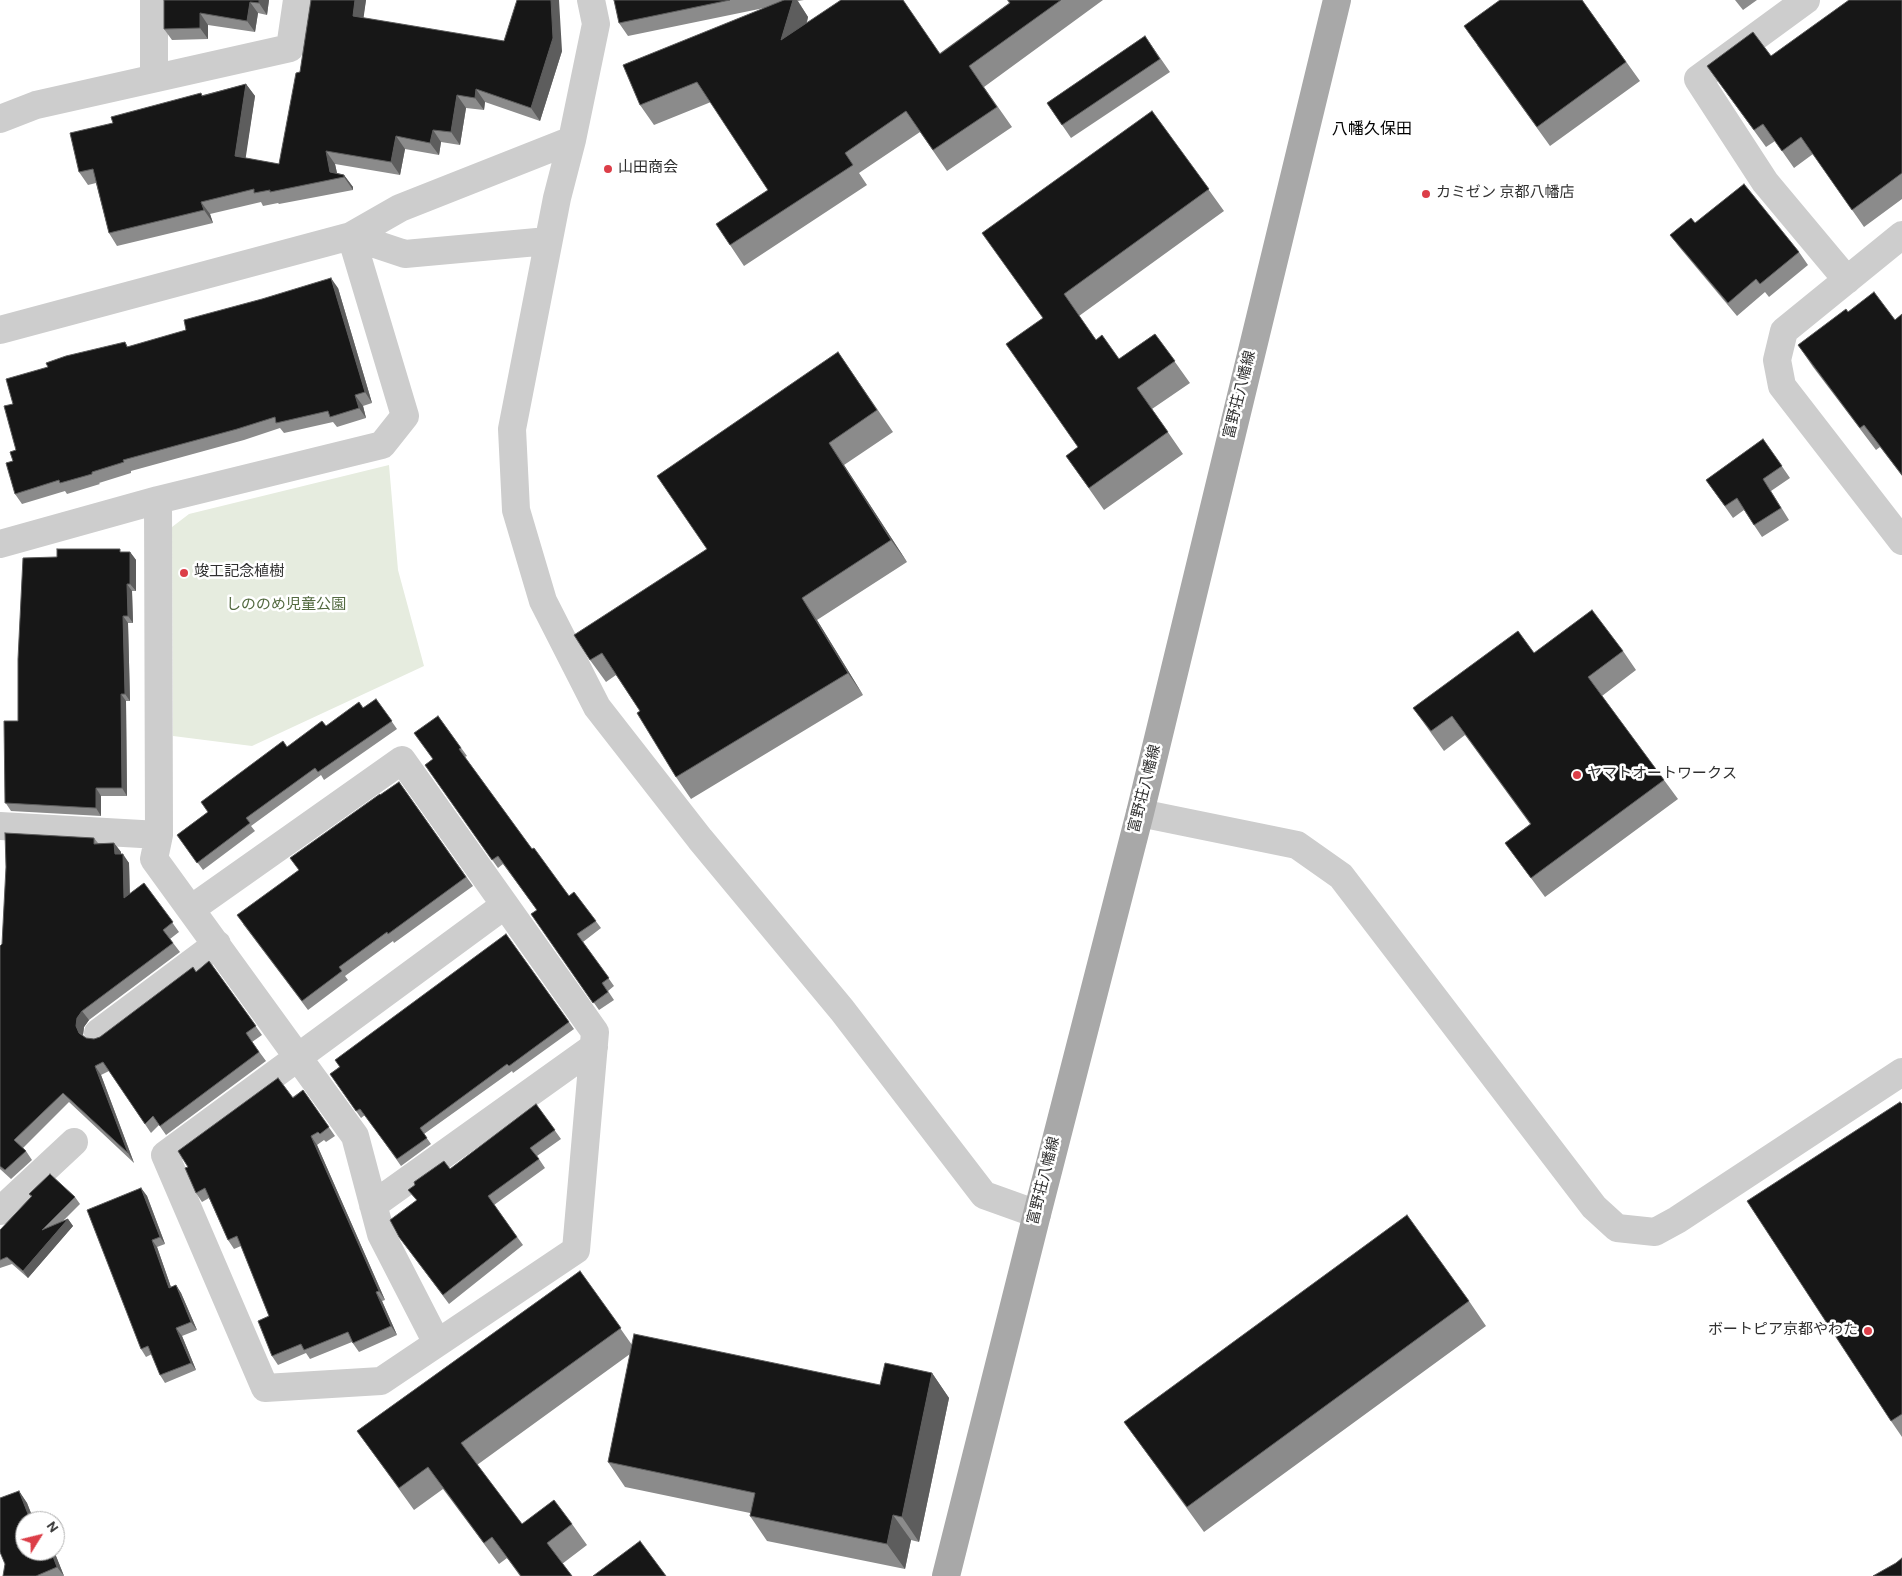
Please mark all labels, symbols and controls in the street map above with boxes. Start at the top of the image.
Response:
district label: 八幡久保田 [1332,121,1412,141]
place label: 山田商会 [618,160,678,178]
marker: 山田商会 [602,163,614,175]
place label: カミゼン 京都八幡店 [1436,185,1575,203]
marker: カミゼン 京都八幡店 [1420,188,1432,200]
street label: 富野荘八幡線 [1221,349,1261,441]
place label: 竣工記念植樹 [194,564,284,582]
marker: 竣工記念植樹 [178,567,190,579]
park label: しののめ児童公園 [226,597,346,615]
street label: 富野荘八幡線 [1126,743,1166,835]
place label: ヤマトオートワークス [1587,766,1737,784]
marker: ヤマトオートワークス [1571,769,1583,781]
street label: 富野荘八幡線 [1025,1135,1065,1227]
place label: ボートピア京都やわた [1708,1322,1858,1340]
marker: ボートピア京都やわた [1862,1325,1874,1337]
north arrow [15,1511,65,1561]
text: N [42,1518,62,1537]

